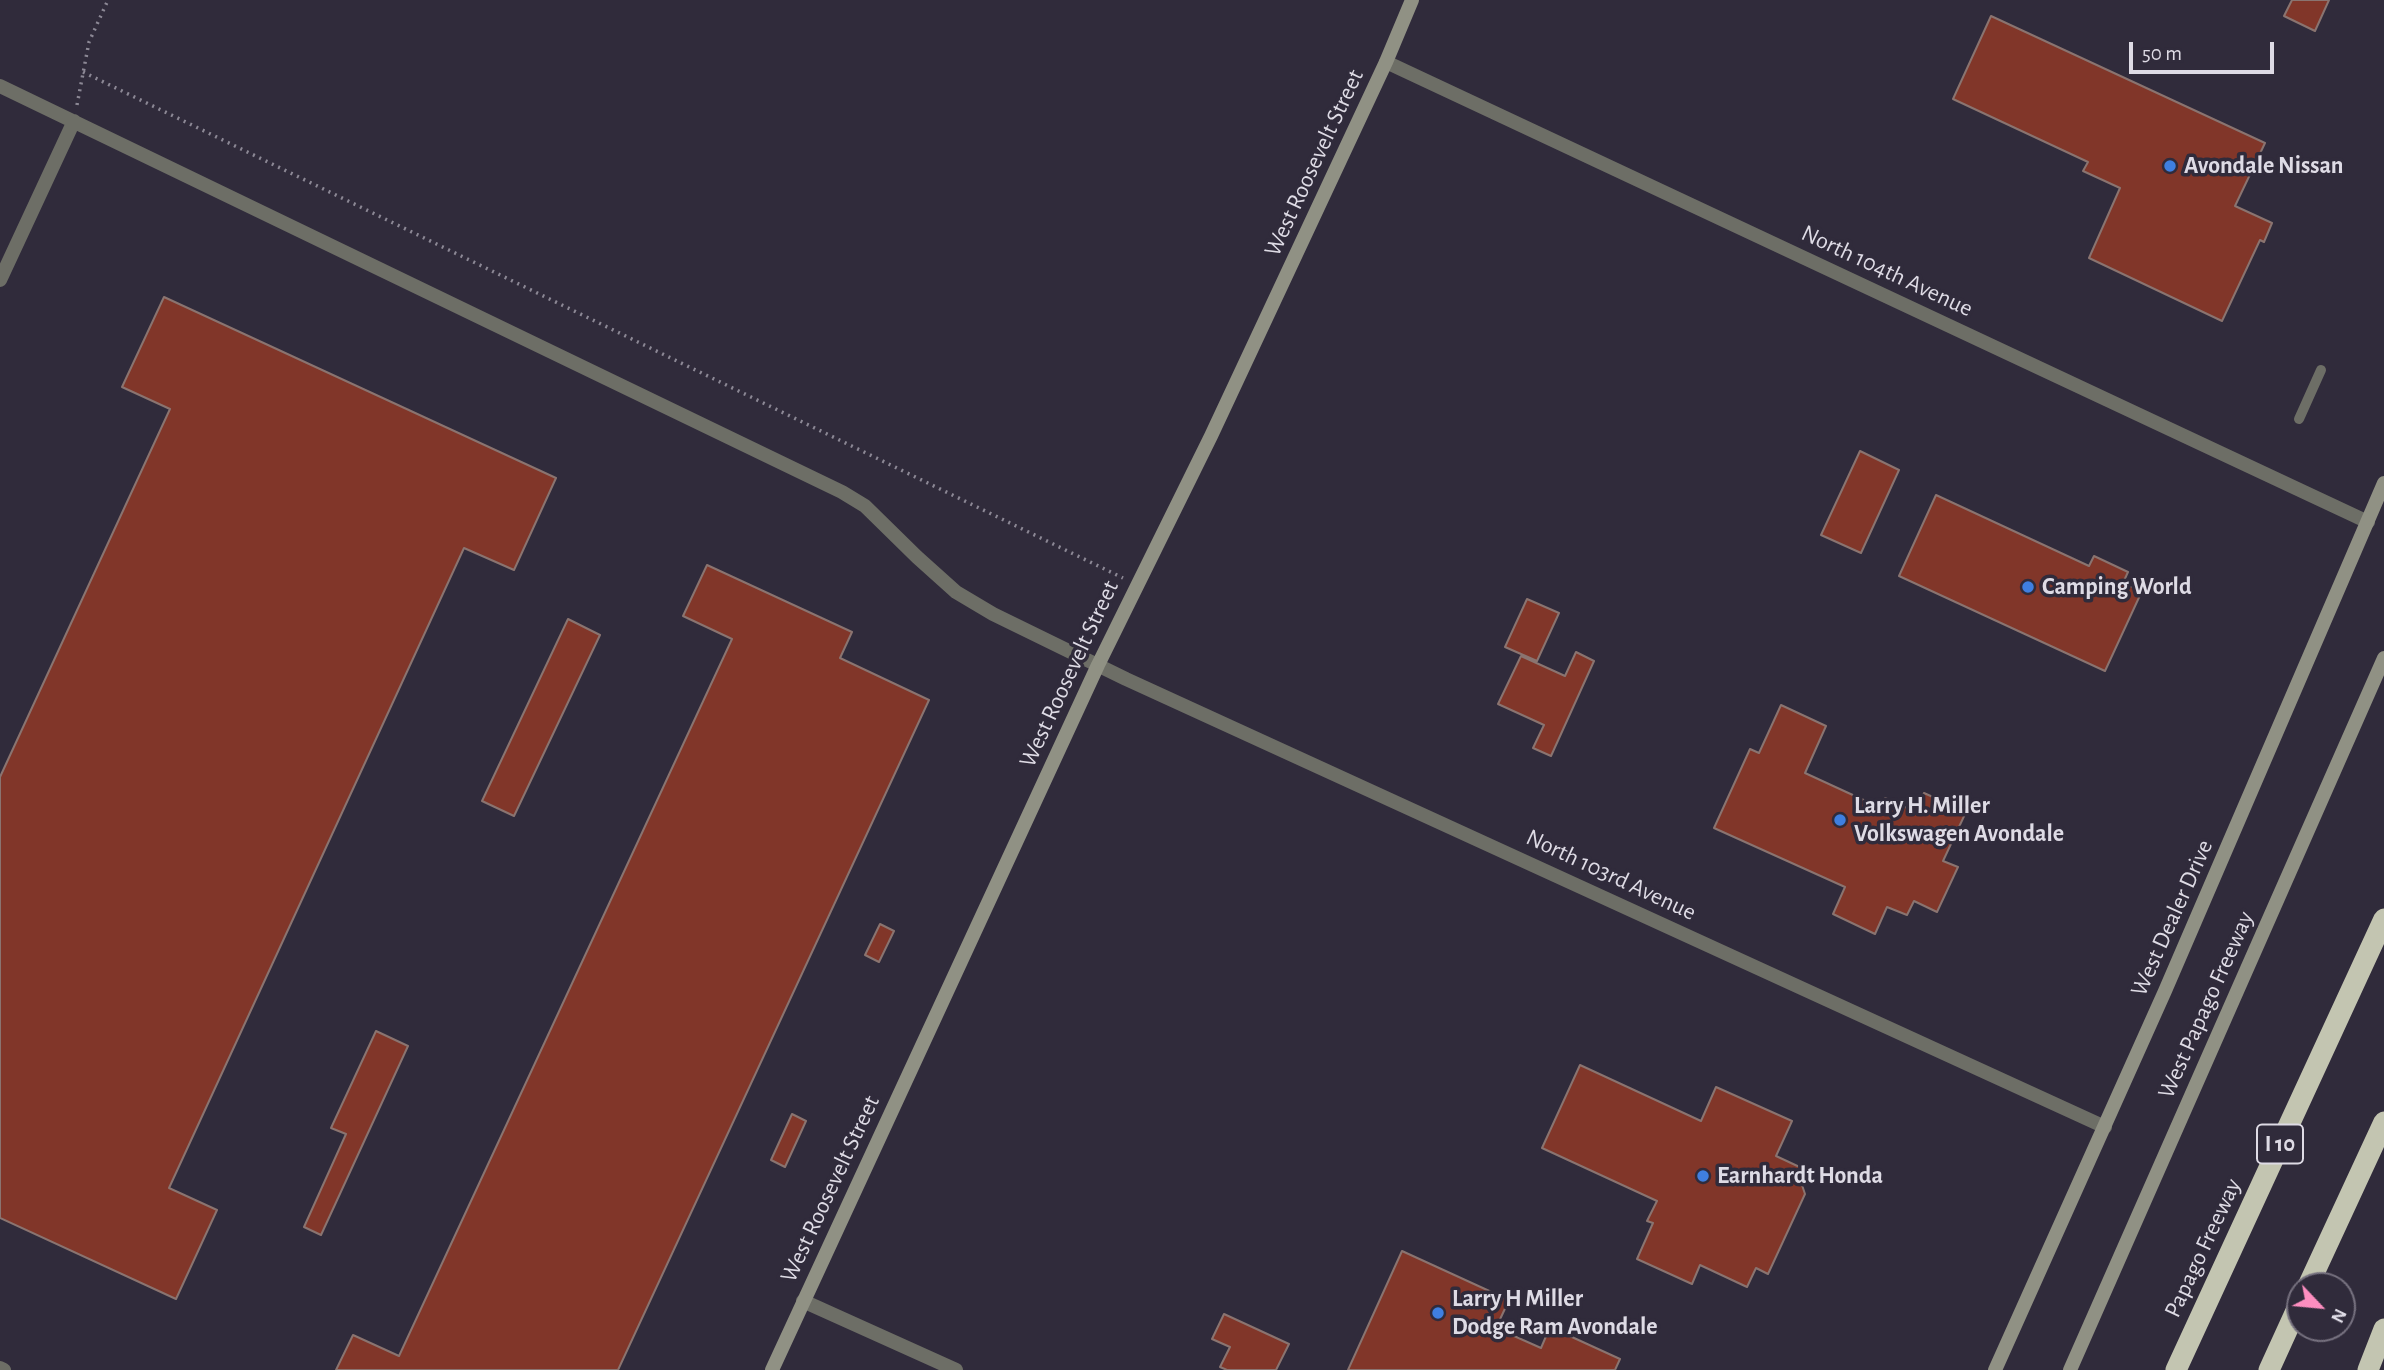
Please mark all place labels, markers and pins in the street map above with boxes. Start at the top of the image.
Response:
place label: Avondale Nissan [2184,152,2344,180]
marker: Avondale Nissan [2162,158,2178,174]
place label: Camping World [2042,573,2192,601]
marker: Camping World [2020,579,2036,595]
place label: Larry H. Miller Volkswagen Avondale [1854,792,2064,848]
marker: Larry H. Miller Volkswagen Avondale [1832,812,1848,828]
place label: Earnhardt Honda [1717,1162,1883,1190]
marker: Earnhardt Honda [1695,1168,1711,1184]
place label: Larry H Miller Dodge Ram Avondale [1452,1285,1658,1341]
marker: Larry H Miller Dodge Ram Avondale [1430,1305,1446,1321]

